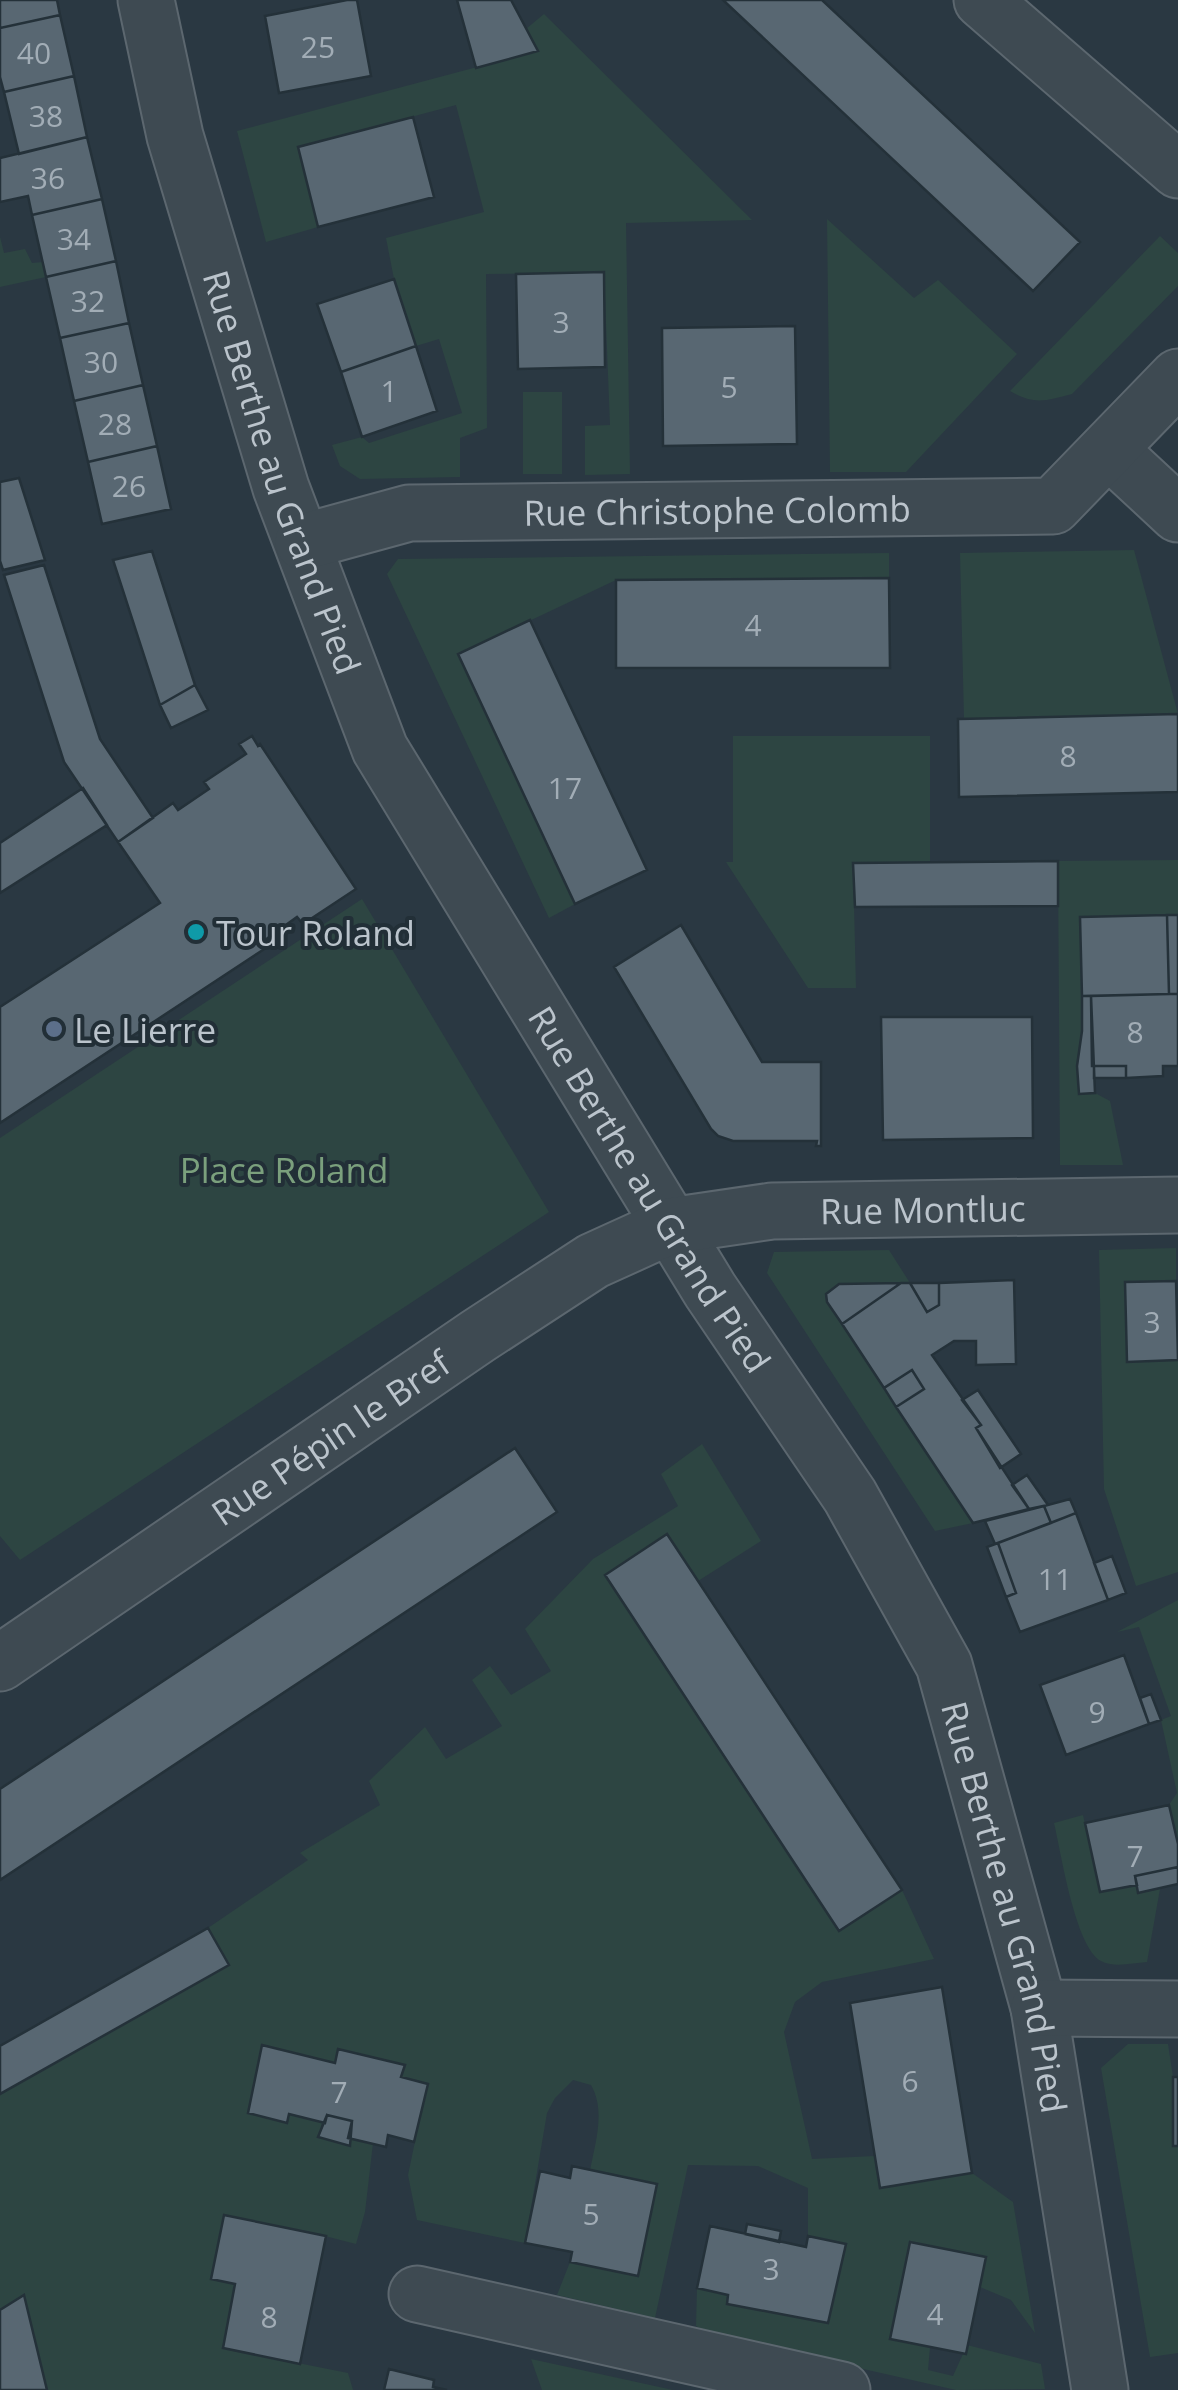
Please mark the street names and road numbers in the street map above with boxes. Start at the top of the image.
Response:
street label: Rue Berthe au Grand Pied [193,265,373,681]
street label: Rue Christophe Colomb [523,484,911,535]
street label: Rue Berthe au Grand Pied [519,997,782,1381]
street label: Rue Montluc [820,1184,1026,1234]
street label: Rue Pépin le Bref [202,1338,461,1535]
street label: Rue Berthe au Grand Pied [932,1696,1079,2116]

